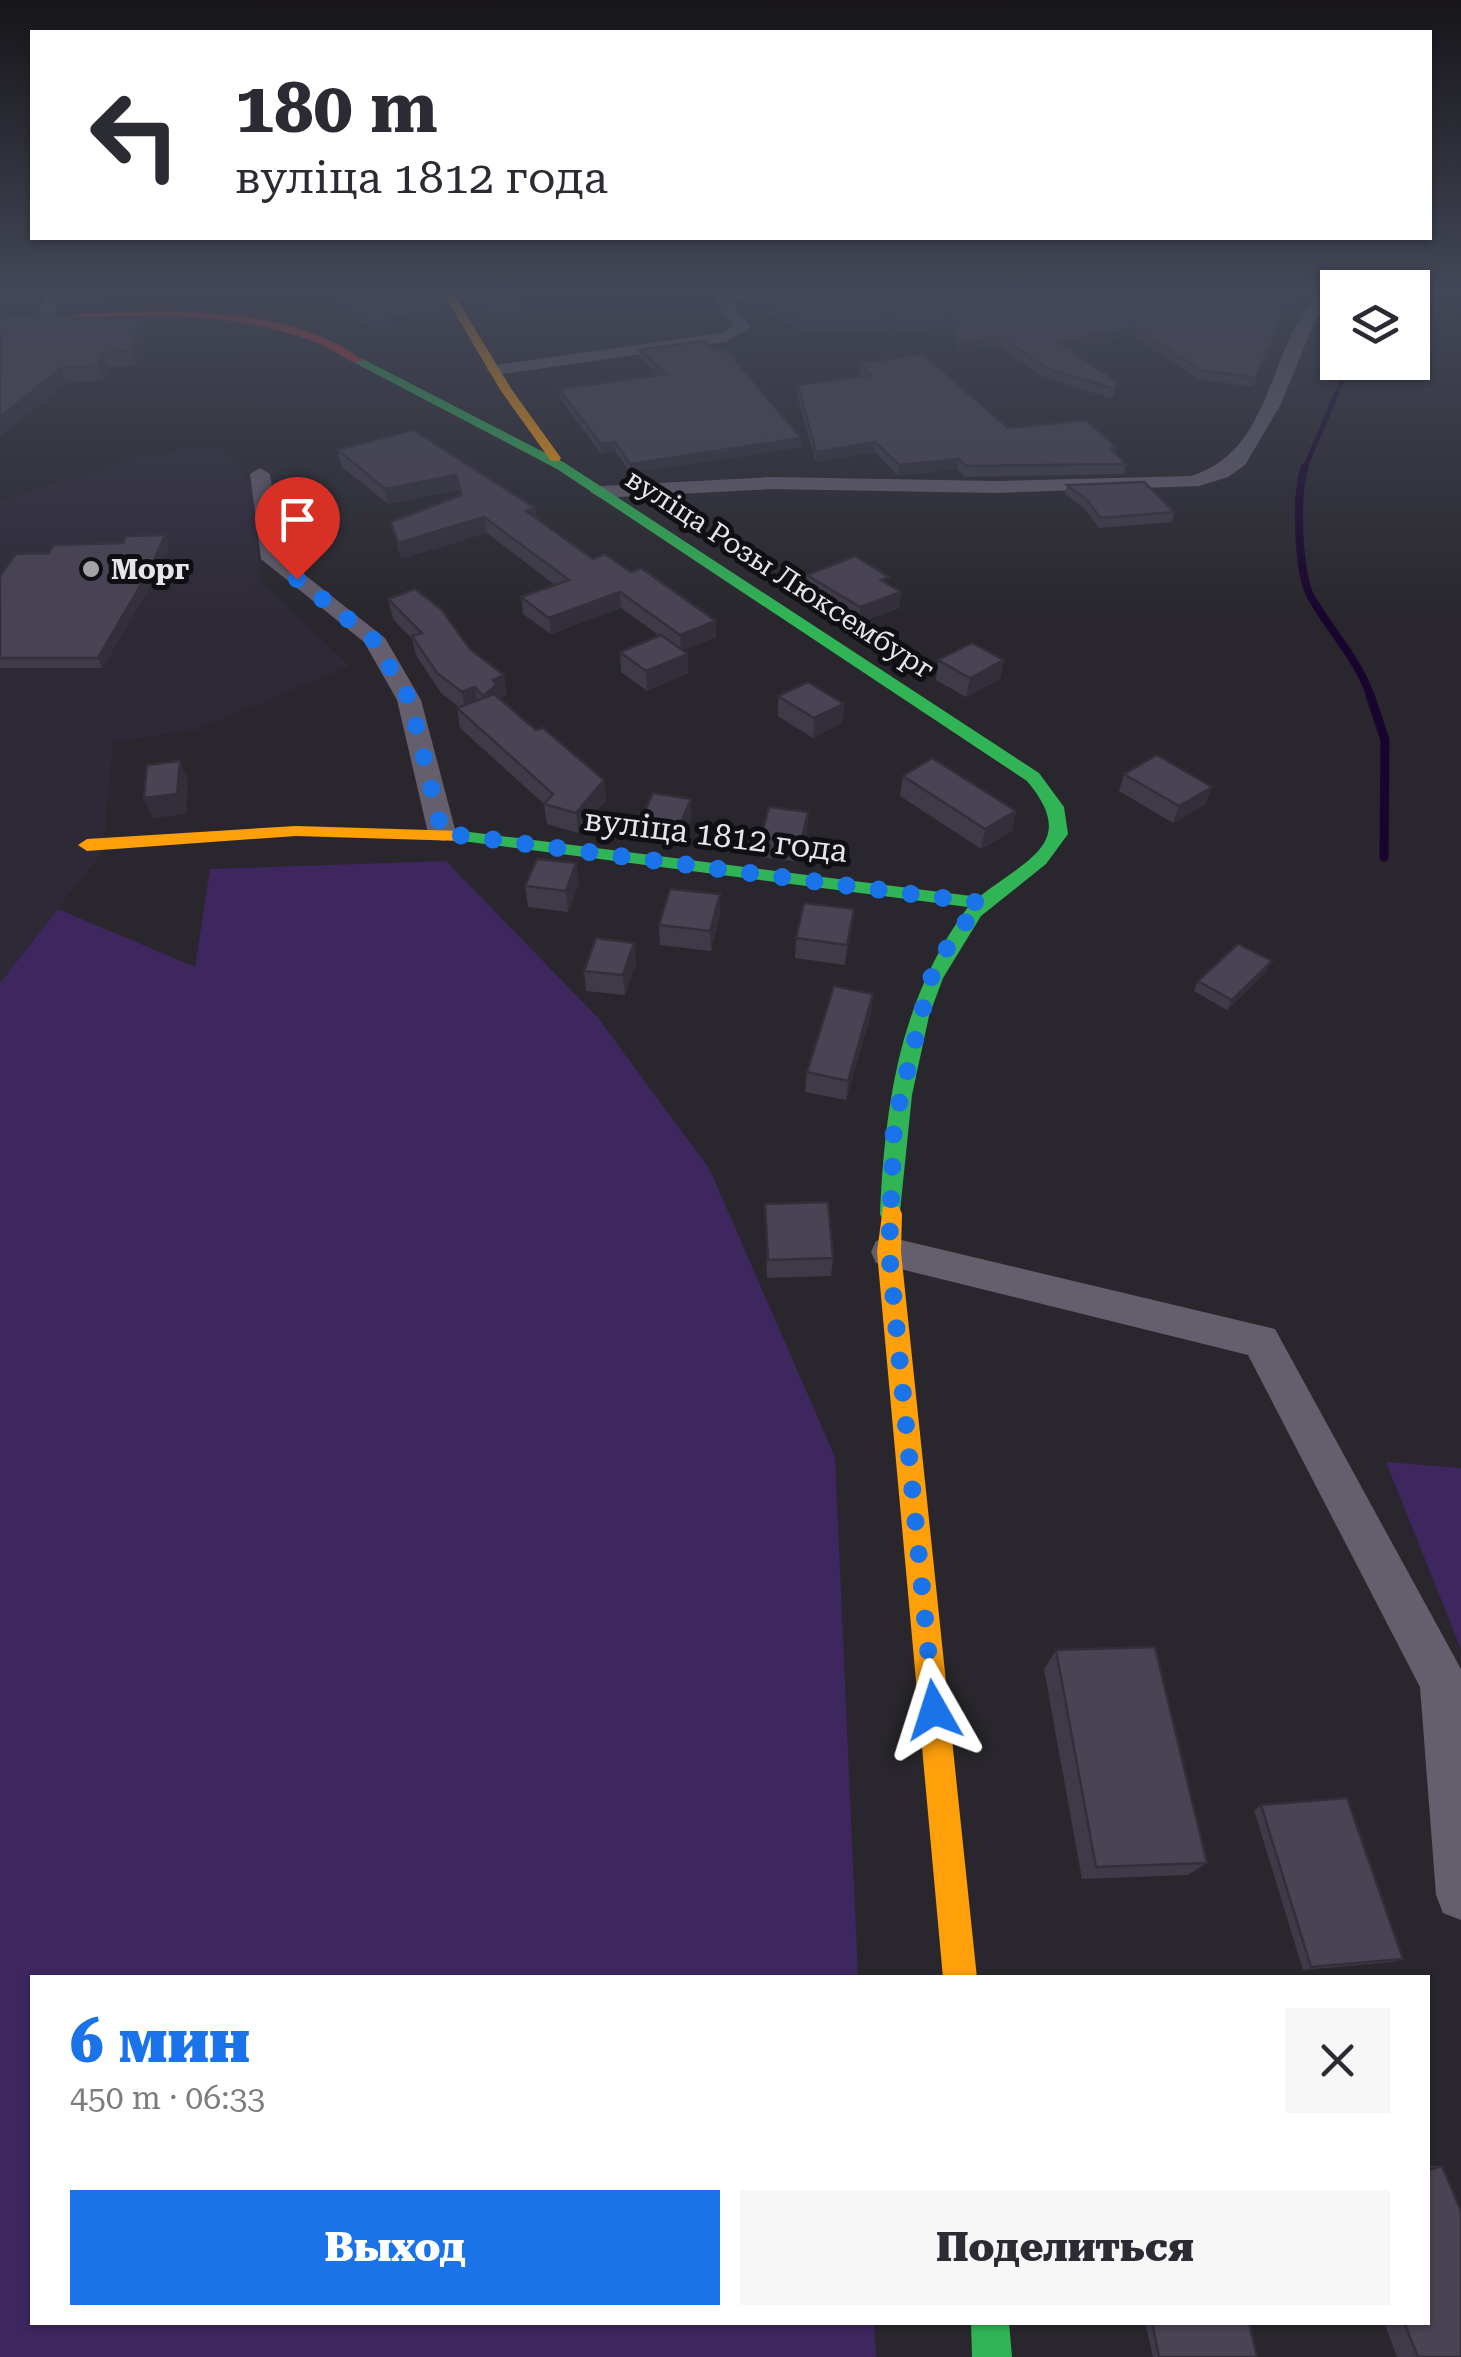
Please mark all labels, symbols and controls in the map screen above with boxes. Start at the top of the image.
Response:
text: 180 m [235,67,438,149]
icon: left [70,70,200,200]
text: вуліца 1812 года [235,151,608,204]
map controls [1320,270,1430,380]
button: layers [1320,270,1430,380]
street label: вуліца Розы Люксембург [620,462,940,686]
pin [255,477,340,580]
icon: arrive [270,492,325,547]
place label: Морг [111,553,189,586]
marker: Морг [80,558,102,580]
street label: вуліца 1812 года [582,800,850,870]
position arrow [882,1658,986,1762]
text: 6 мин [70,2006,250,2077]
button: close [1285,2008,1390,2113]
text: 450 m · 06:33 [70,2079,265,2117]
button: Выход [70,2190,720,2305]
button: Поделиться [740,2190,1390,2305]

